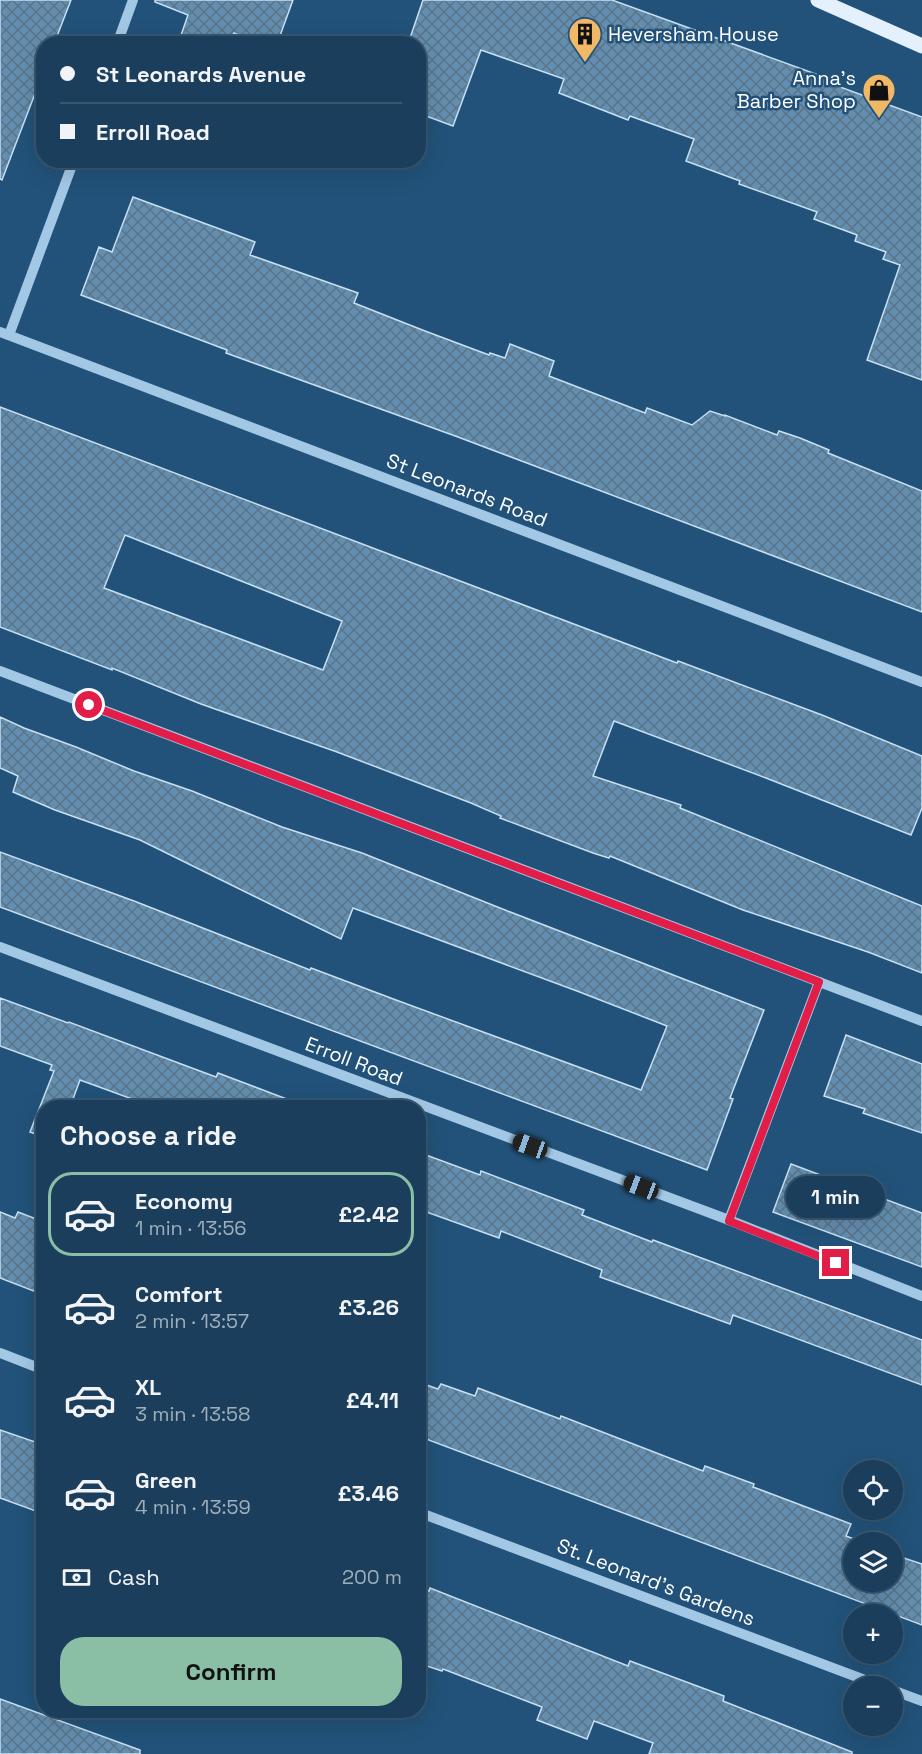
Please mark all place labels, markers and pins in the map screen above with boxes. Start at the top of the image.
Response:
building icon: Heversham House [567,16,603,63]
place label: Heversham House [608,21,779,47]
place label: Anna's Barber Shop [737,65,856,114]
shop icon: Anna's Barber Shop [861,72,897,119]

